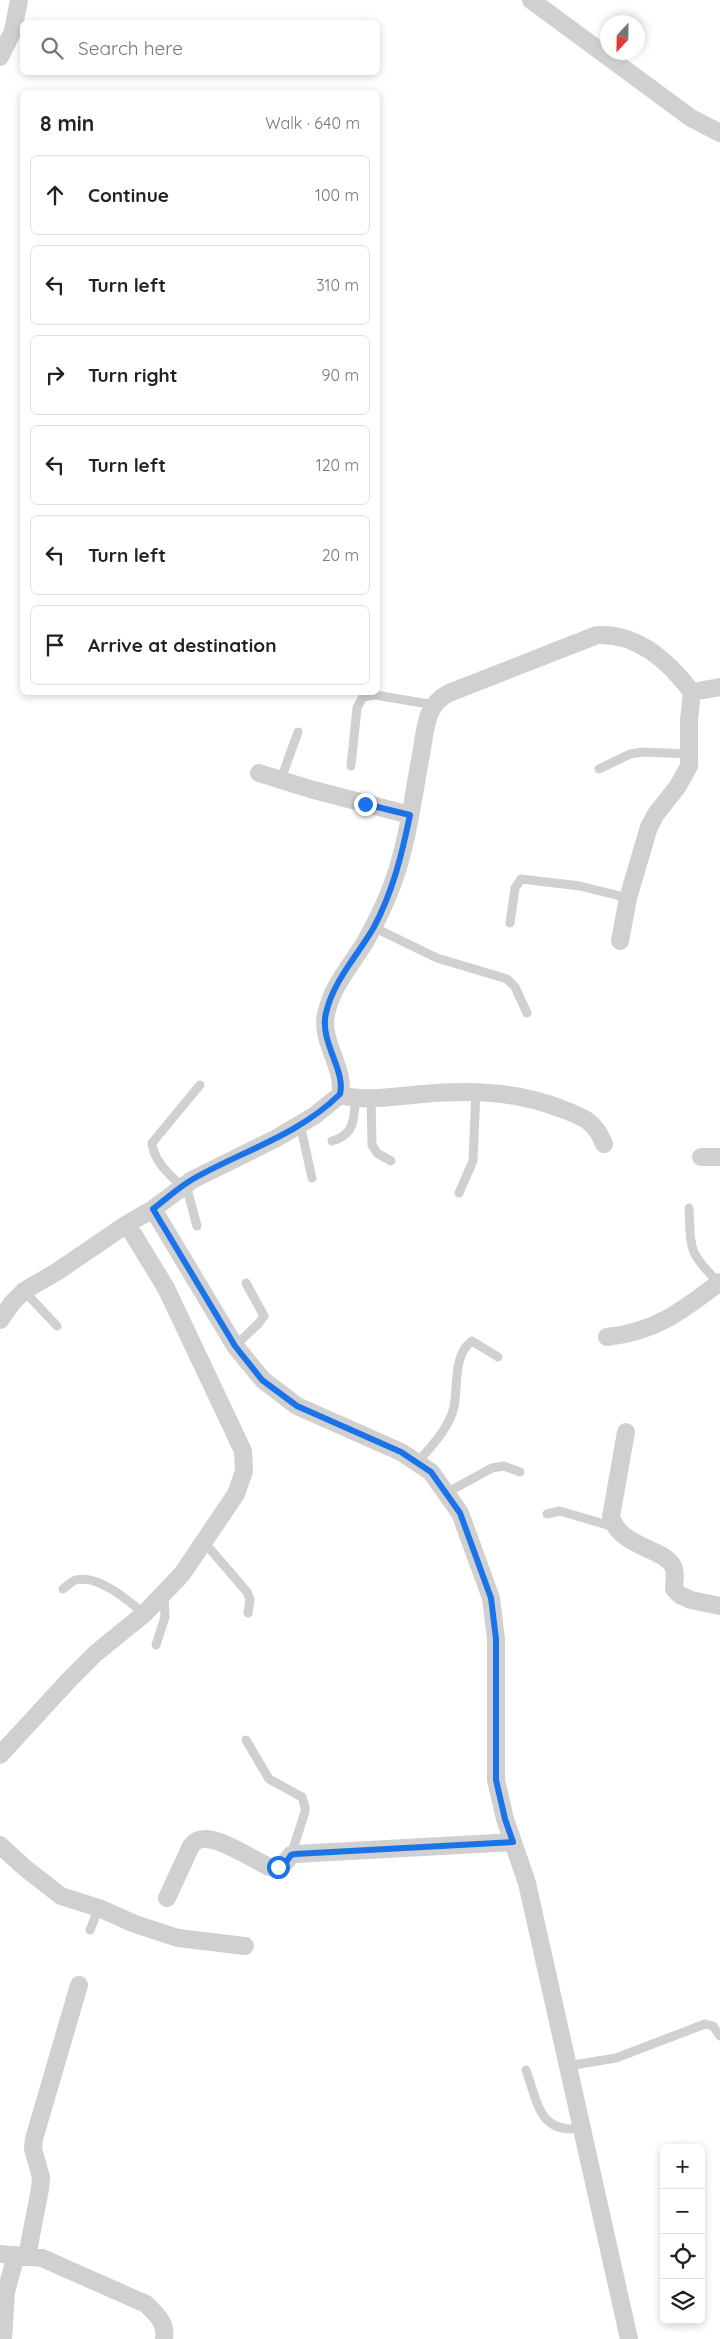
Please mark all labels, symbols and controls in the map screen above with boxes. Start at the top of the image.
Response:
north arrow [600,15,645,60]
search box [20,20,380,75]
icon: search [38,34,66,62]
text: Search here [78,36,183,60]
text: 8 min [40,110,94,136]
text: Walk · 640 m [265,113,360,133]
icon: ahead [41,181,69,209]
text: Continue [88,183,169,207]
text: 100 m [315,185,359,205]
icon: left [41,271,69,299]
text: Turn left [88,273,166,297]
text: 310 m [316,275,359,295]
icon: right [41,361,69,389]
text: Turn right [88,363,177,387]
text: 90 m [322,365,359,385]
icon: left [41,451,69,479]
text: Turn left [88,453,166,477]
text: 120 m [316,455,359,475]
icon: left [41,541,69,569]
text: Turn left [88,543,166,567]
text: 20 m [322,545,359,565]
icon: arrive [41,631,69,659]
text: Arrive at destination [88,633,277,657]
route end [354,793,377,816]
route start [267,1856,290,1879]
map controls [660,2144,705,2324]
button: + [660,2144,705,2189]
button: − [660,2189,705,2234]
button: locate [660,2234,705,2279]
button: layers [660,2279,705,2324]

